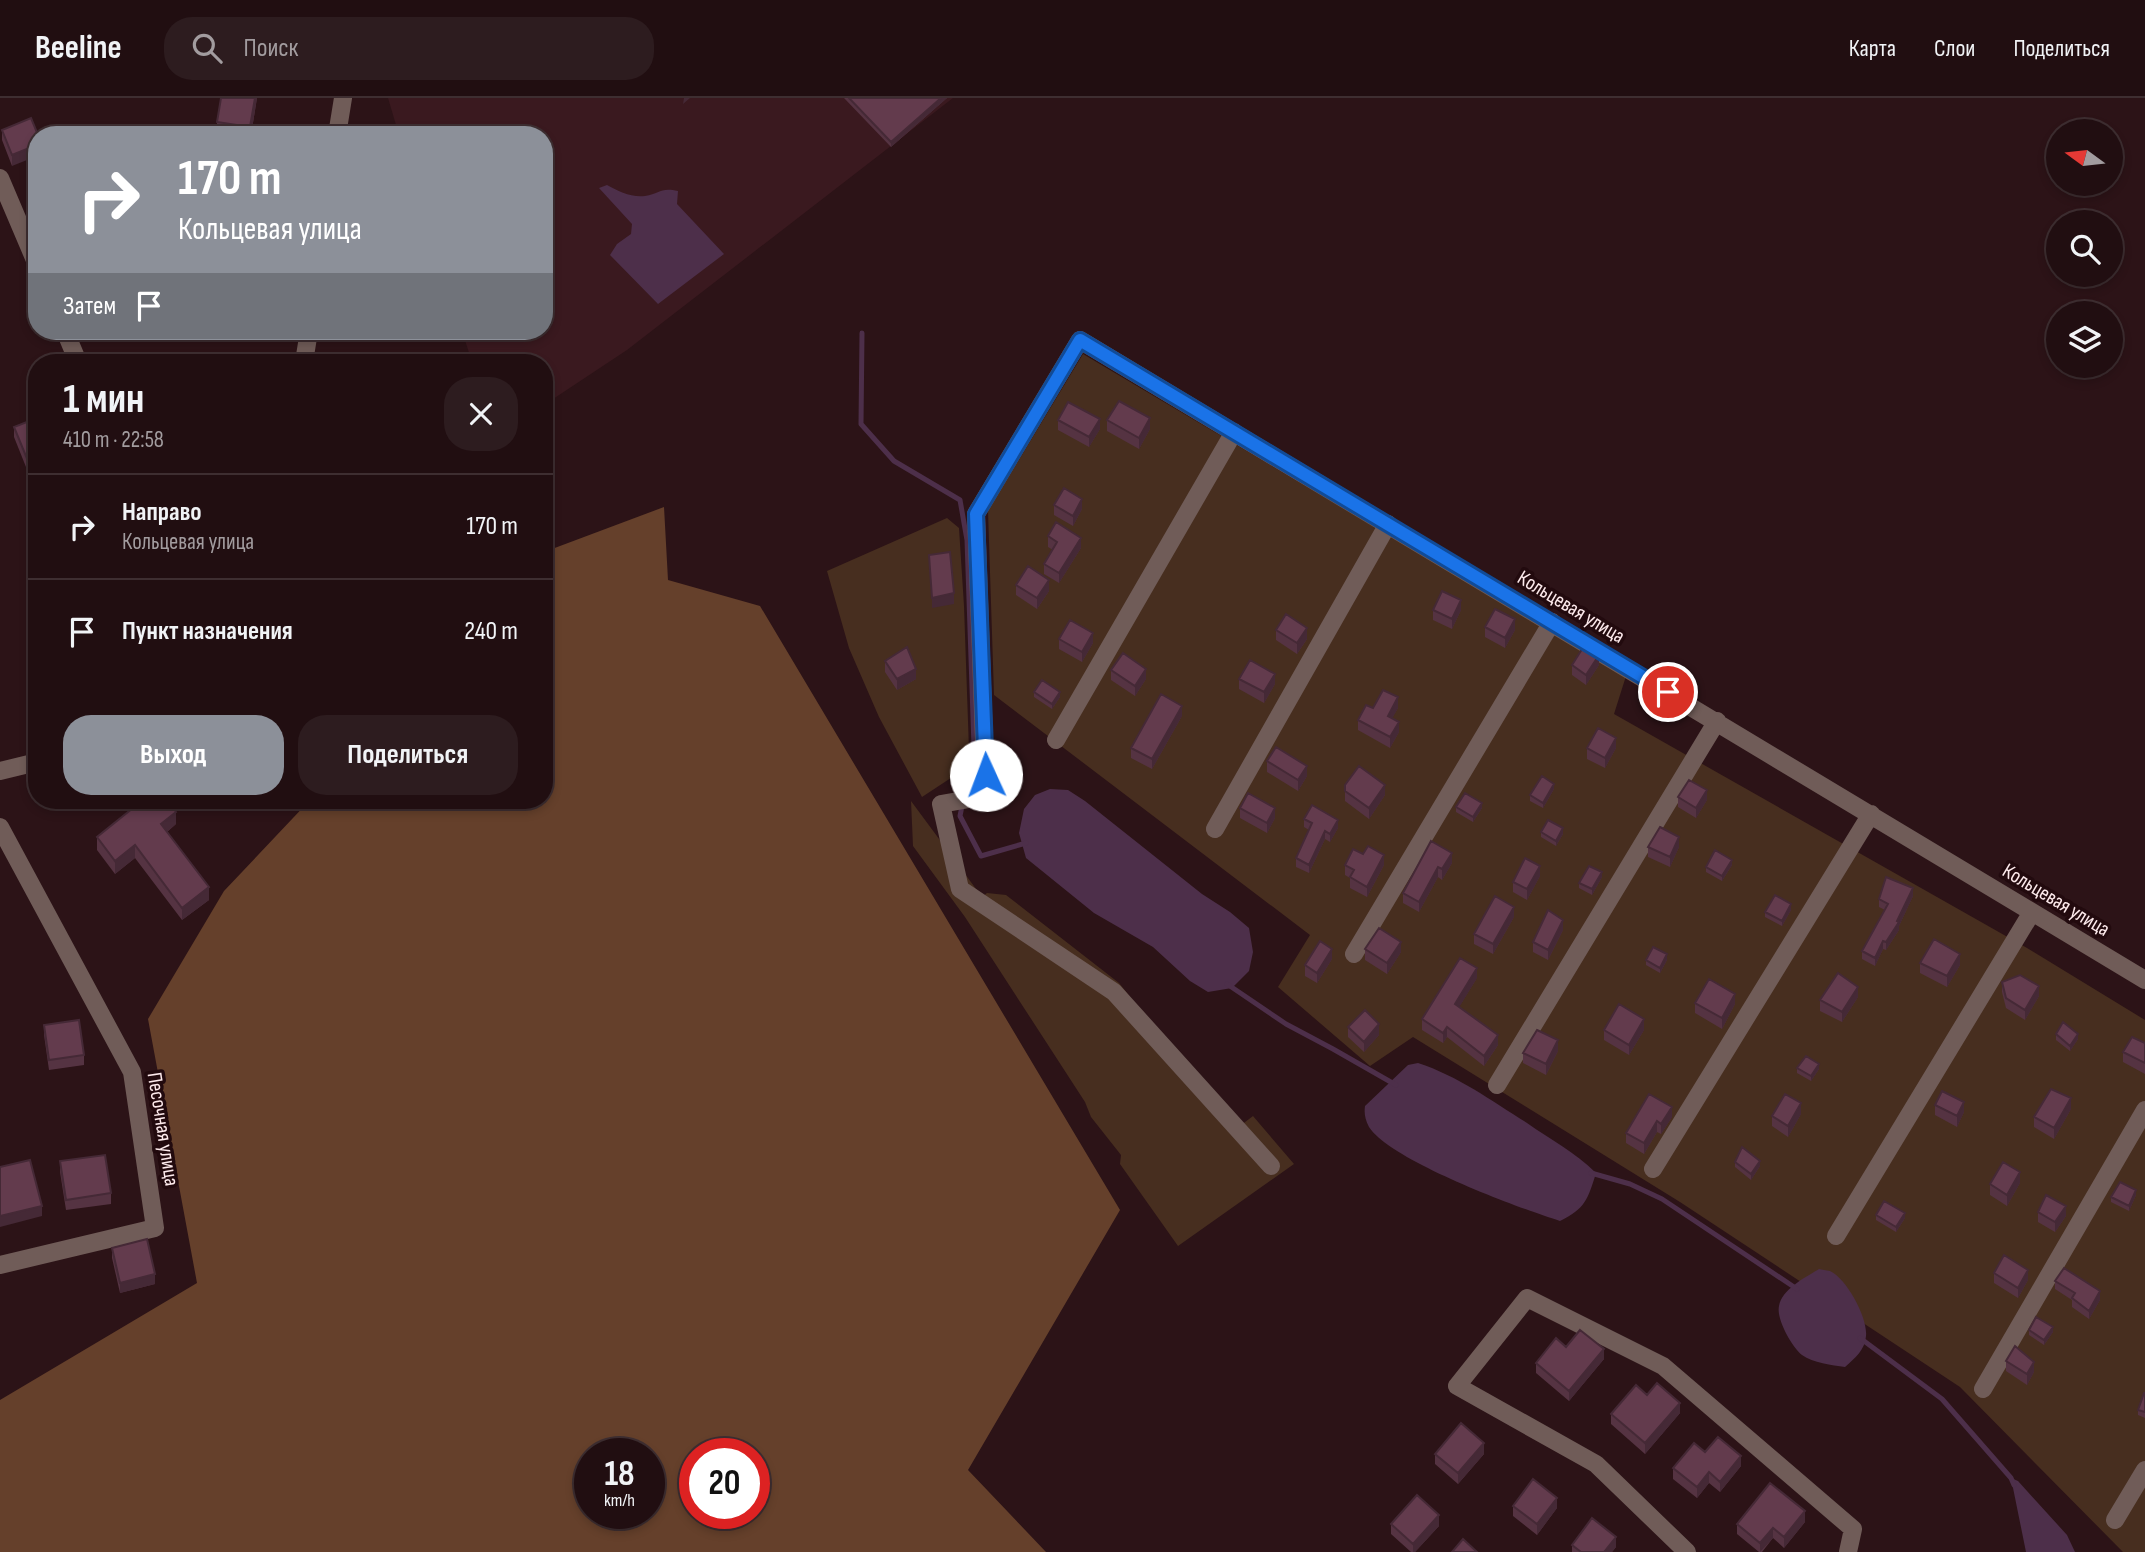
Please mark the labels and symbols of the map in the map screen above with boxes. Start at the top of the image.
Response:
north arrow [2046,119,2123,196]
street label: Кольцевая улица [1513,565,1629,649]
pin [1638,662,1698,722]
position arrow [949,738,1023,812]
street label: Кольцевая улица [1998,858,2114,942]
street label: Песочная улица [142,1070,184,1188]
speed limit sign: 20 [679,1438,770,1529]

